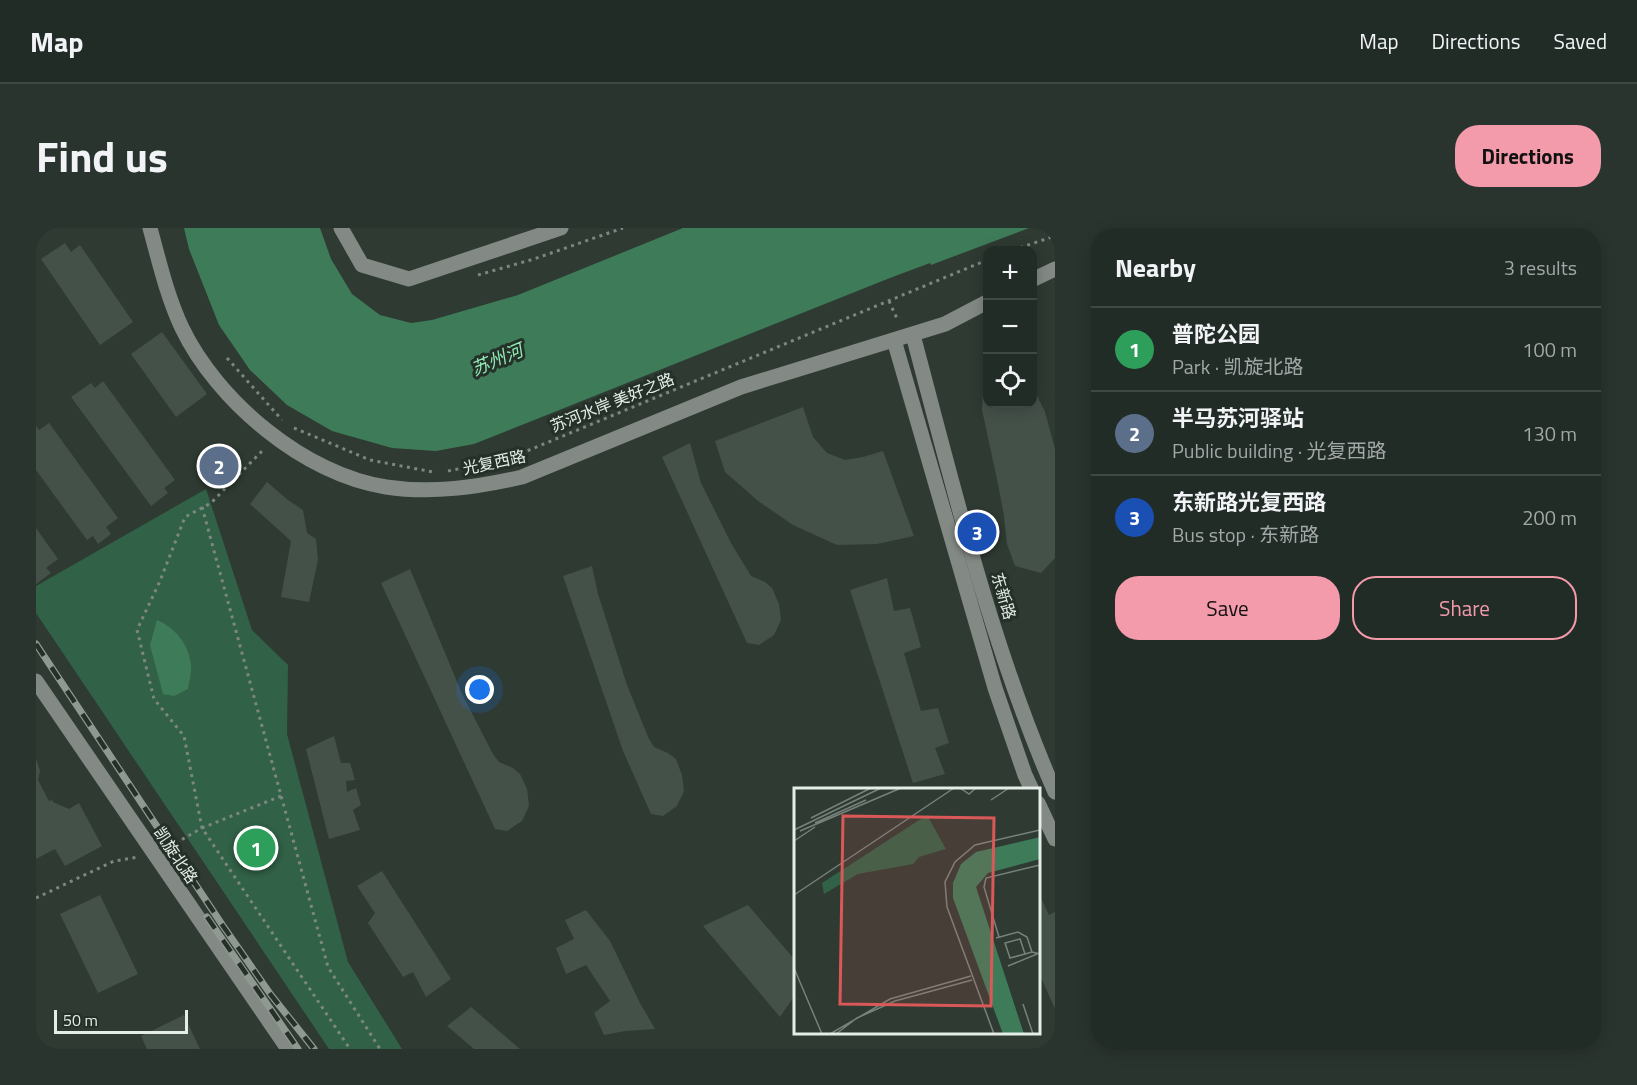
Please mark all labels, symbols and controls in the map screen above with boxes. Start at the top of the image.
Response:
text: Map [30,20,84,63]
text: Map [1359,25,1399,57]
text: Directions [1432,25,1521,57]
text: Saved [1554,25,1607,57]
text: Find us [36,124,168,188]
button: Directions [1455,125,1601,187]
map controls [983,246,1037,408]
button: + [983,246,1037,300]
text: Nearby [1115,248,1196,287]
text: 3 results [1504,252,1577,283]
button: − [983,300,1037,354]
text: 普陀公园 [1172,317,1260,351]
text: 1 [1129,334,1140,365]
text: 100 m [1522,334,1577,365]
water label: 苏州河 [467,335,530,383]
text: Park · 凯旋北路 [1172,351,1303,382]
button: locate [983,354,1037,408]
street label: 苏河水岸 美好之路 [547,366,677,438]
text: 半马苏河驿站 [1172,401,1304,435]
text: 2 [1129,418,1140,449]
text: 130 m [1522,418,1577,449]
text: Public building · 光复西路 [1172,435,1386,466]
pin: 2 [200,444,238,488]
street label: 光复西路 [460,444,528,480]
text: 东新路光复西路 [1172,485,1326,519]
text: 3 [1129,502,1140,533]
text: 200 m [1522,502,1577,533]
pin: 3 [958,510,996,554]
text: Bus stop · 东新路 [1172,519,1319,550]
street label: 东新路 [986,570,1022,622]
button: Save [1115,576,1340,640]
button: Share [1352,576,1577,640]
your location [465,675,494,704]
inset map [794,788,1040,1034]
street label: 凯旋北路 [148,822,204,888]
pin: 1 [236,826,276,870]
scale bar [54,1007,188,1034]
text: 50 m [63,1008,98,1032]

